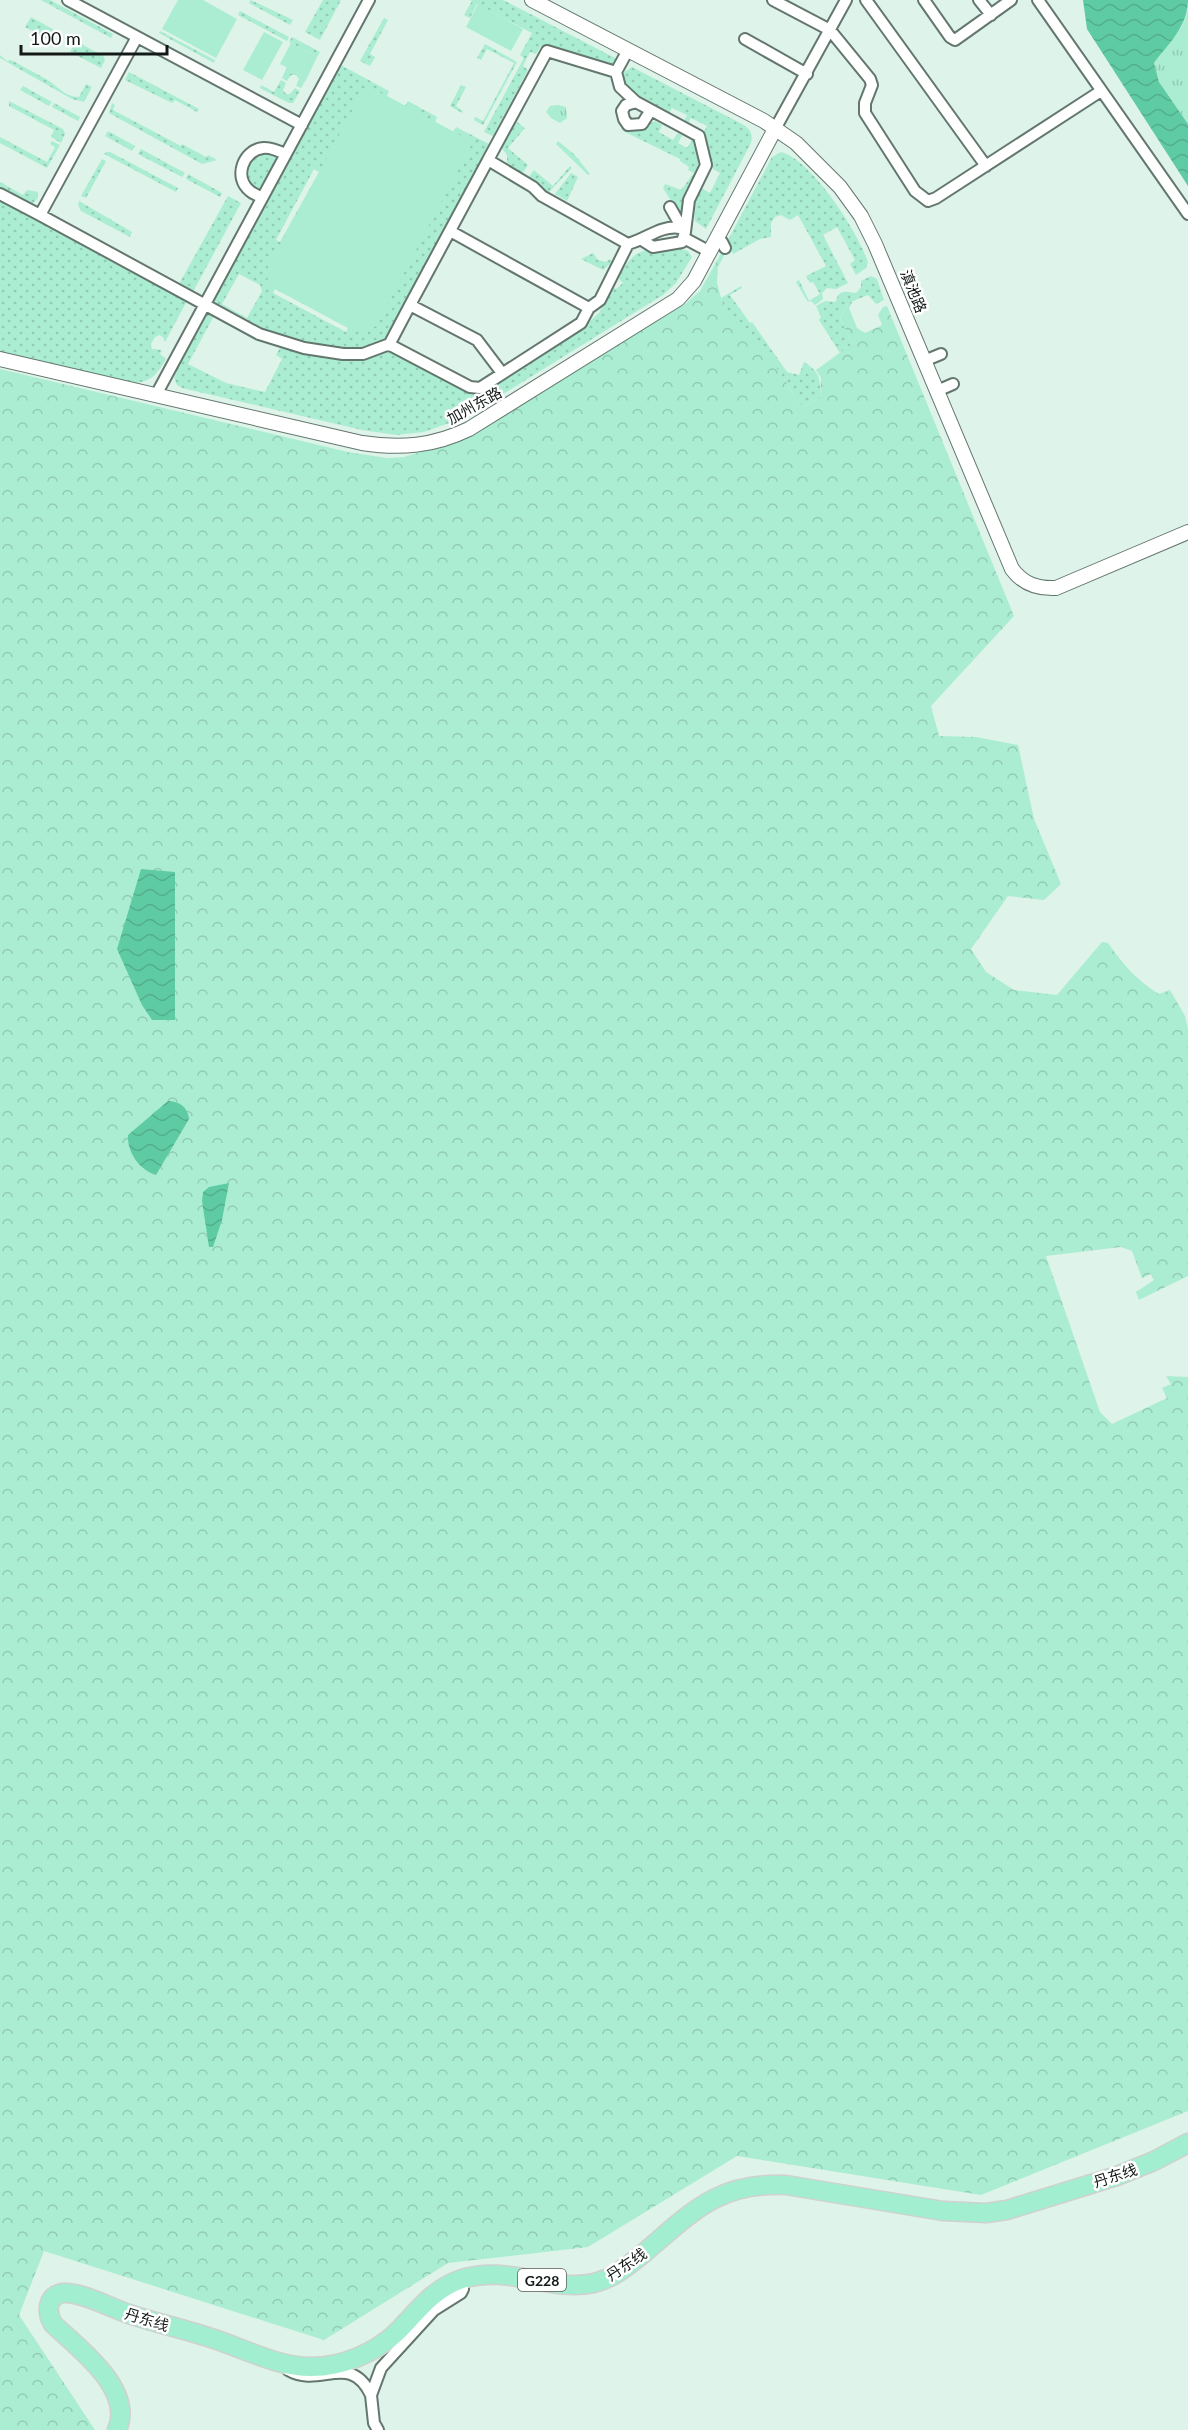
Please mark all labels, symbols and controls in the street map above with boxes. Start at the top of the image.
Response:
scale bar [21,18,166,56]
text: 100 m [30,27,81,49]
street label: 滇池路 [897,267,931,315]
street label: 加州东路 [443,383,505,427]
street label: 丹东线 [1091,2159,1139,2191]
street label: 丹东线 [602,2244,650,2284]
road number: G228 [518,2269,566,2291]
street label: 丹东线 [123,2304,171,2334]

